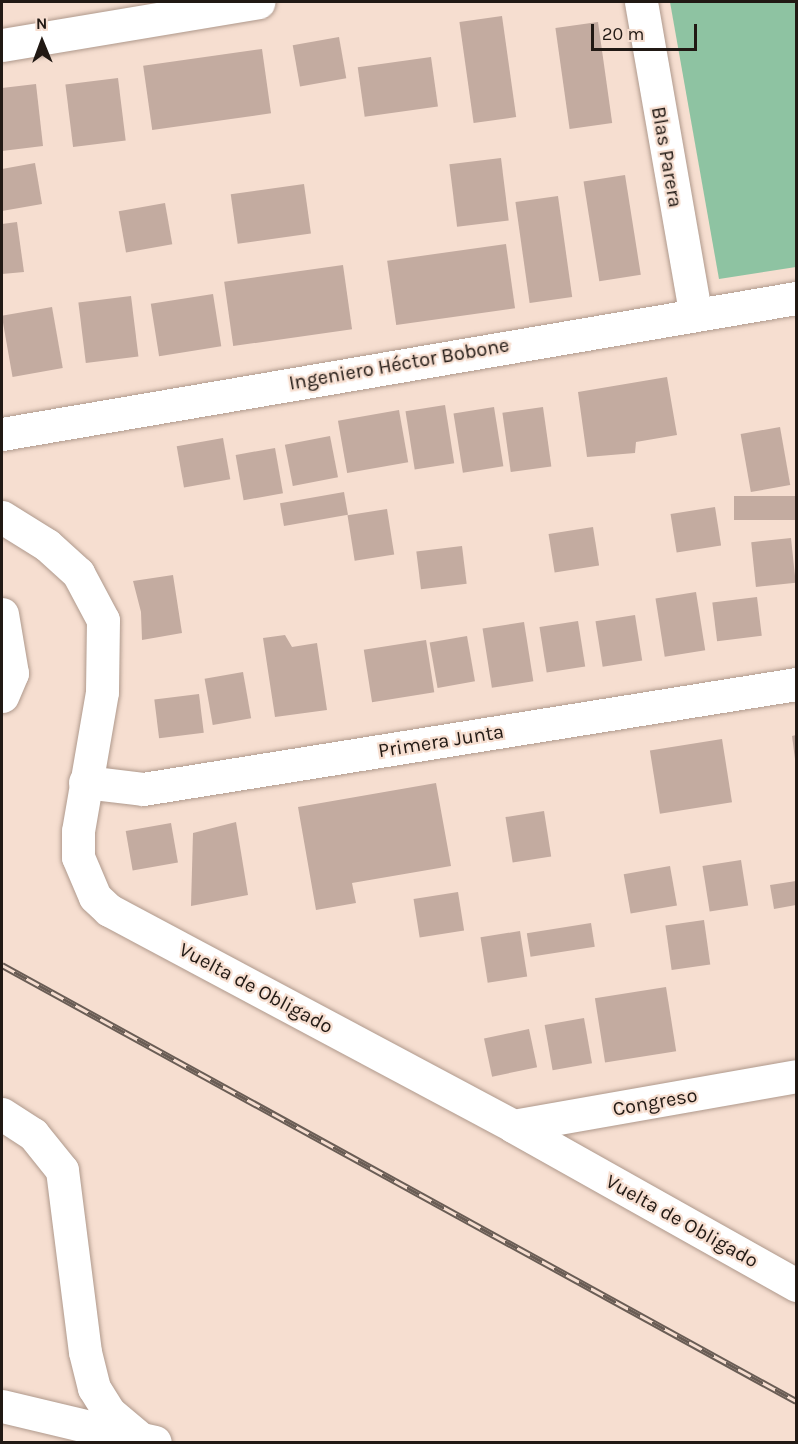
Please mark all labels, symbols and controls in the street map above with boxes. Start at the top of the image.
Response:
north arrow [12,12,72,72]
scale bar [594,12,700,50]
text: N [36,14,48,33]
text: 20 m [602,23,644,45]
street label: Blas Parera [646,105,688,209]
street label: Ingeniero Héctor Bobone [287,333,511,395]
street label: Primera Junta [376,719,506,763]
street label: Vuelta de Obligado [175,937,337,1039]
street label: Congreso [611,1083,699,1121]
street label: Vuelta de Obligado [601,1169,763,1273]

